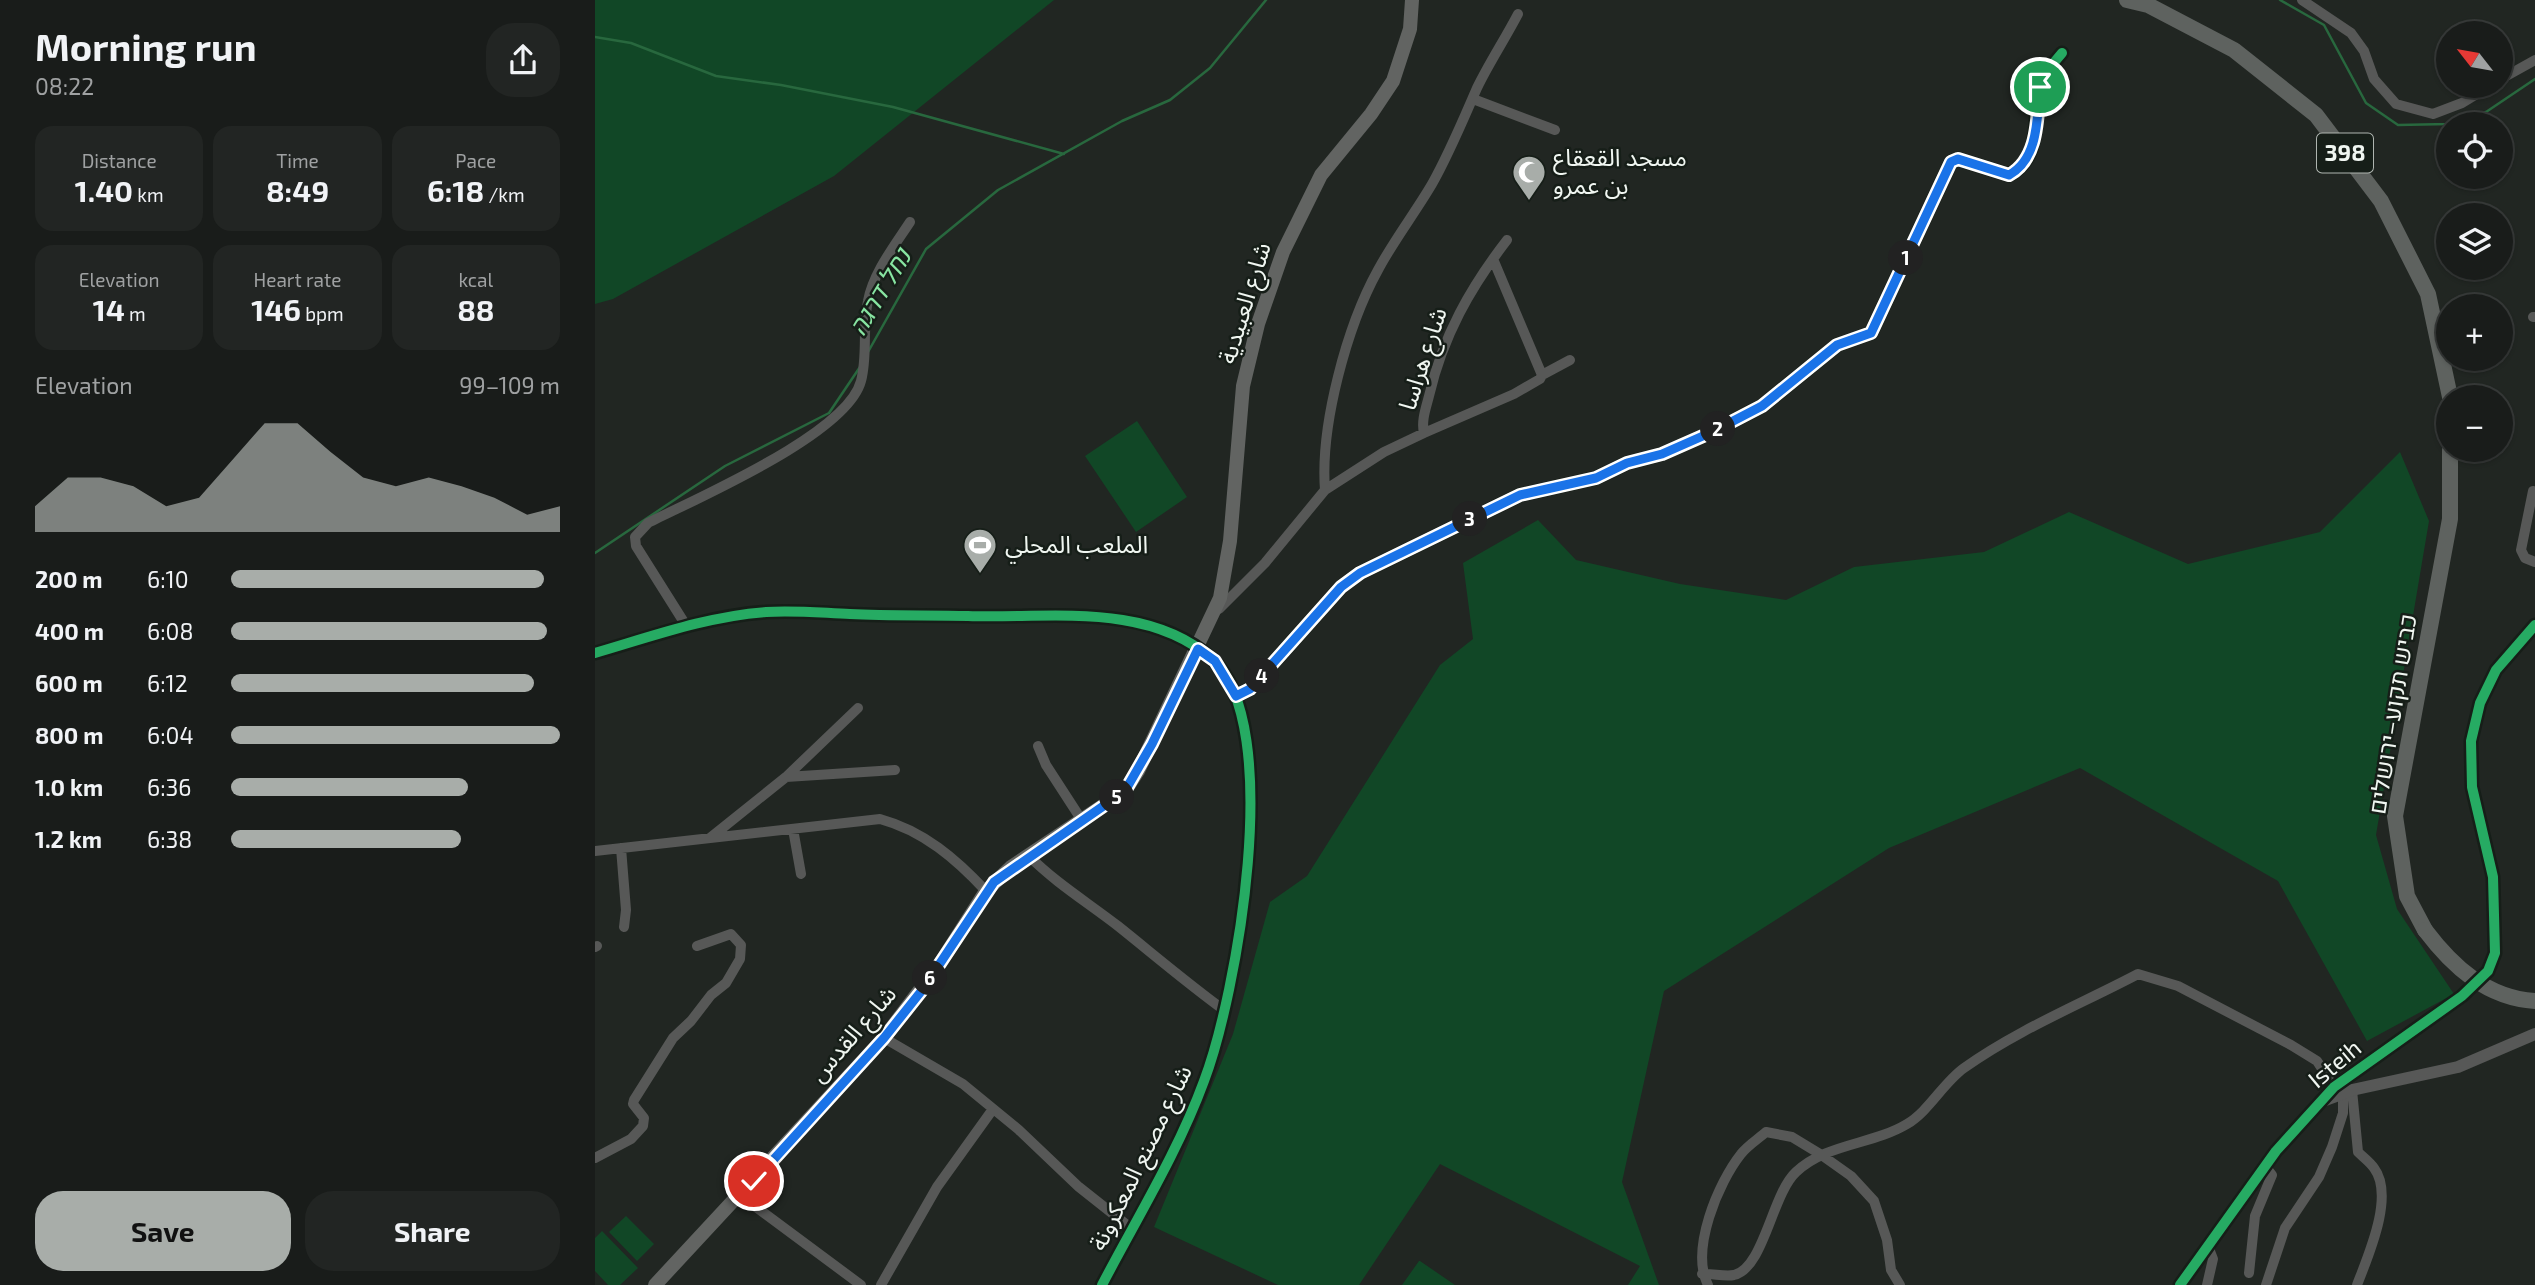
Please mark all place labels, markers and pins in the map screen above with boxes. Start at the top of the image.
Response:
pin [2010,57,2070,117]
place label: مسجد القعقاع بن عمرو [1553,142,1687,200]
mosque icon: مسجد القعقاع بن عمرو [1510,153,1548,202]
pin: 1 [1889,240,1923,276]
pin: 2 [1701,412,1735,446]
pin: 3 [1453,502,1487,536]
sports icon: الملعب المحلي [961,526,999,575]
place label: الملعب المحلي [1005,529,1148,564]
pin: 4 [1245,658,1279,694]
pin: 5 [1099,780,1135,814]
pin: 6 [913,960,947,996]
pin [724,1151,784,1211]

